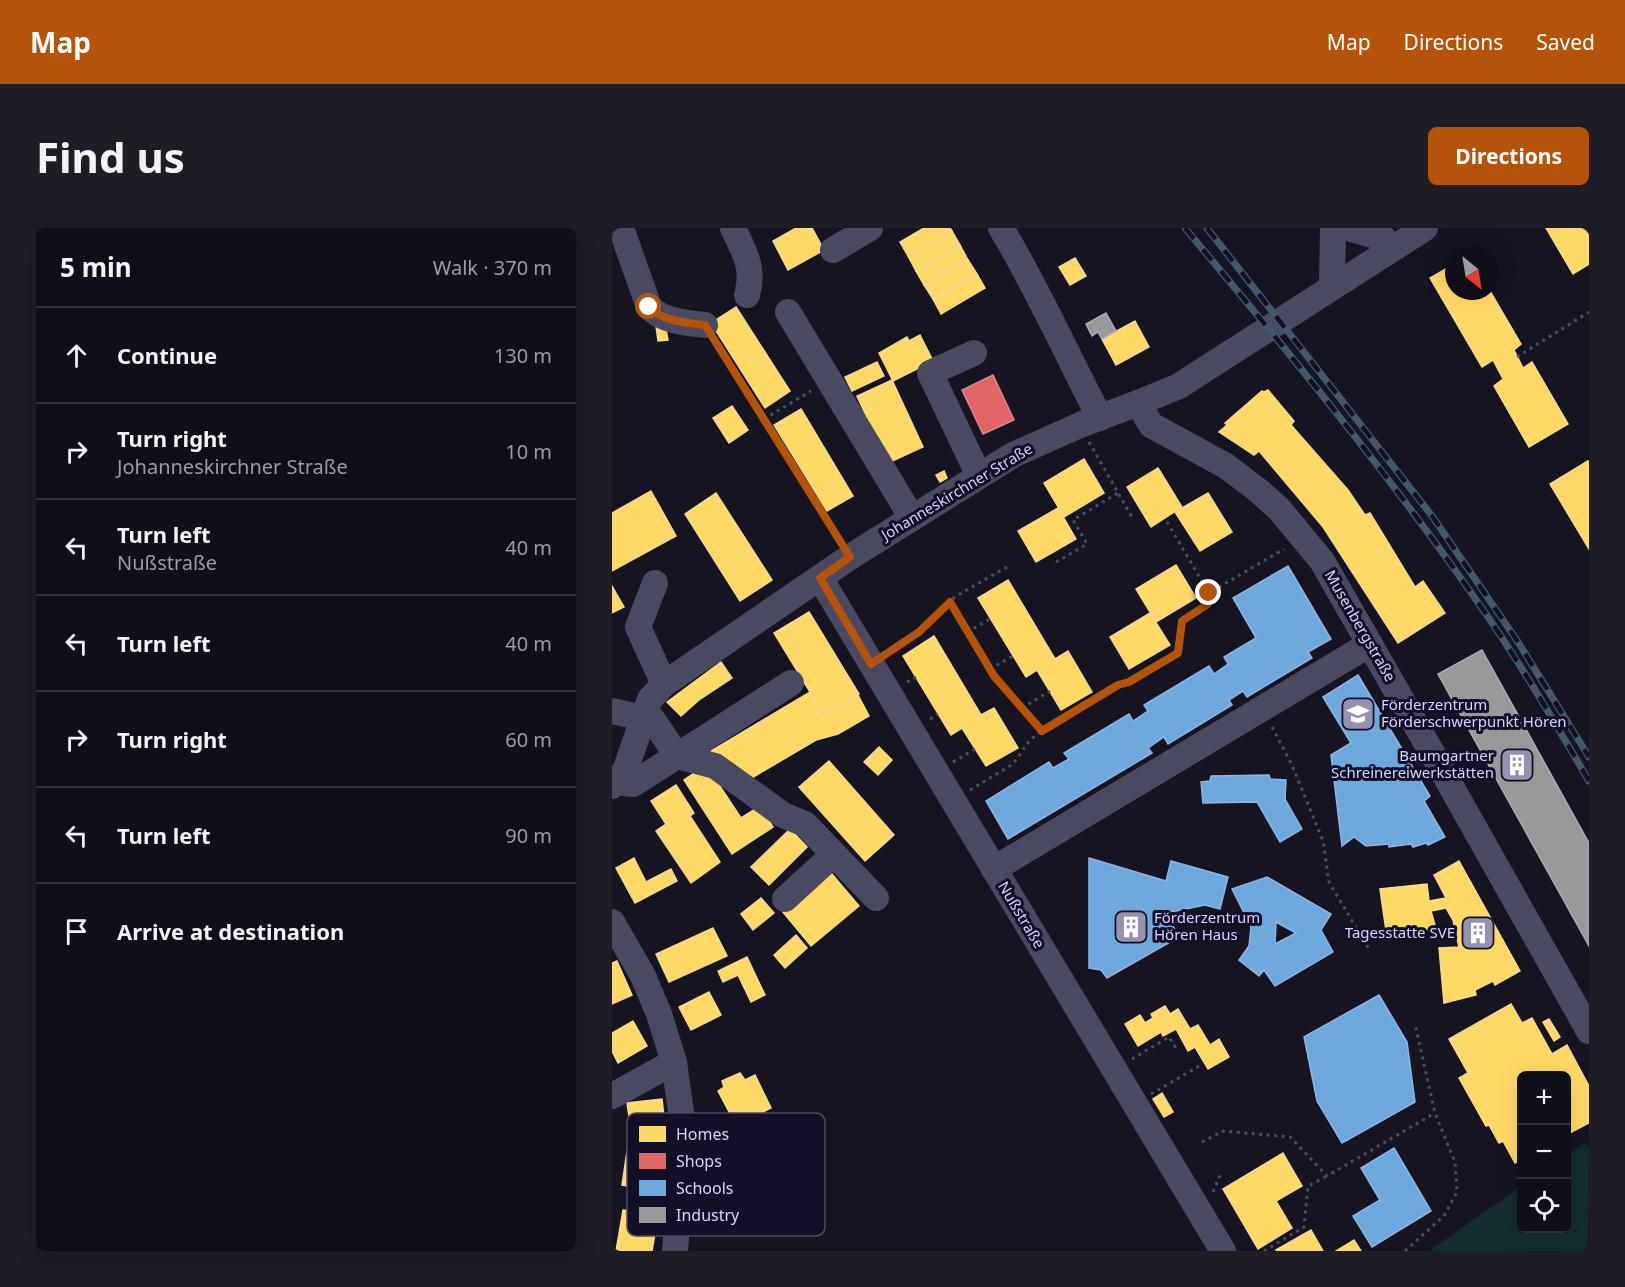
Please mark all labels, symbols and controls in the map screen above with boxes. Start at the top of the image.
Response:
text: Map [30,23,91,61]
text: Map [1327,28,1371,56]
text: Directions [1404,28,1503,56]
text: Saved [1536,28,1595,56]
button: Directions [1428,127,1589,185]
text: Find us [36,128,185,185]
north arrow [1445,246,1499,300]
text: 5 min [60,249,132,285]
text: Walk · 370 m [433,254,552,281]
route start [635,293,661,319]
icon: ahead [60,339,93,372]
text: Continue [117,340,217,370]
text: 130 m [494,342,552,369]
text: Turn right [117,423,227,453]
icon: right [60,435,93,468]
text: 10 m [505,438,552,465]
street label: Johanneskirchner Straße [875,438,1036,545]
text: Johanneskirchner Straße [117,453,348,480]
text: Turn left [117,519,211,549]
icon: left [60,531,93,564]
text: 40 m [505,534,552,561]
text: Nußstraße [117,549,217,576]
street label: Musenbergstraße [1321,566,1401,685]
route end [1195,579,1221,605]
icon: left [60,627,93,660]
text: Turn left [117,628,211,658]
text: 40 m [505,630,552,657]
place label: Förderzentrum Förderschwerpunkt Hören [1381,694,1567,731]
school or university icon: Förderzentrum Förderschwerpunkt Hören [1340,696,1376,732]
icon: right [60,723,93,756]
text: Turn right [117,724,227,754]
text: 60 m [505,726,552,753]
place label: Baumgartner Schreinereiwerkstätten [1331,745,1494,782]
building icon: Baumgartner Schreinereiwerkstätten [1499,747,1535,783]
icon: left [60,819,93,852]
text: Turn left [117,820,211,850]
text: 90 m [505,822,552,849]
street label: Nußstraße [994,877,1050,952]
place label: Förderzentrum Hören Haus [1154,907,1260,944]
building icon: Förderzentrum Hören Haus [1113,909,1149,945]
icon: arrive [60,915,93,948]
building icon: Tagesstatte SVE [1460,915,1496,951]
text: Arrive at destination [117,916,344,946]
place label: Tagesstatte SVE [1345,922,1455,942]
map controls [1517,1071,1571,1233]
button: + [1517,1071,1571,1125]
legend [627,1113,825,1236]
text: Homes [676,1123,729,1145]
button: − [1517,1125,1571,1179]
text: Shops [676,1150,722,1172]
text: Schools [676,1177,734,1199]
button: locate [1517,1179,1571,1233]
text: Industry [676,1204,740,1226]

